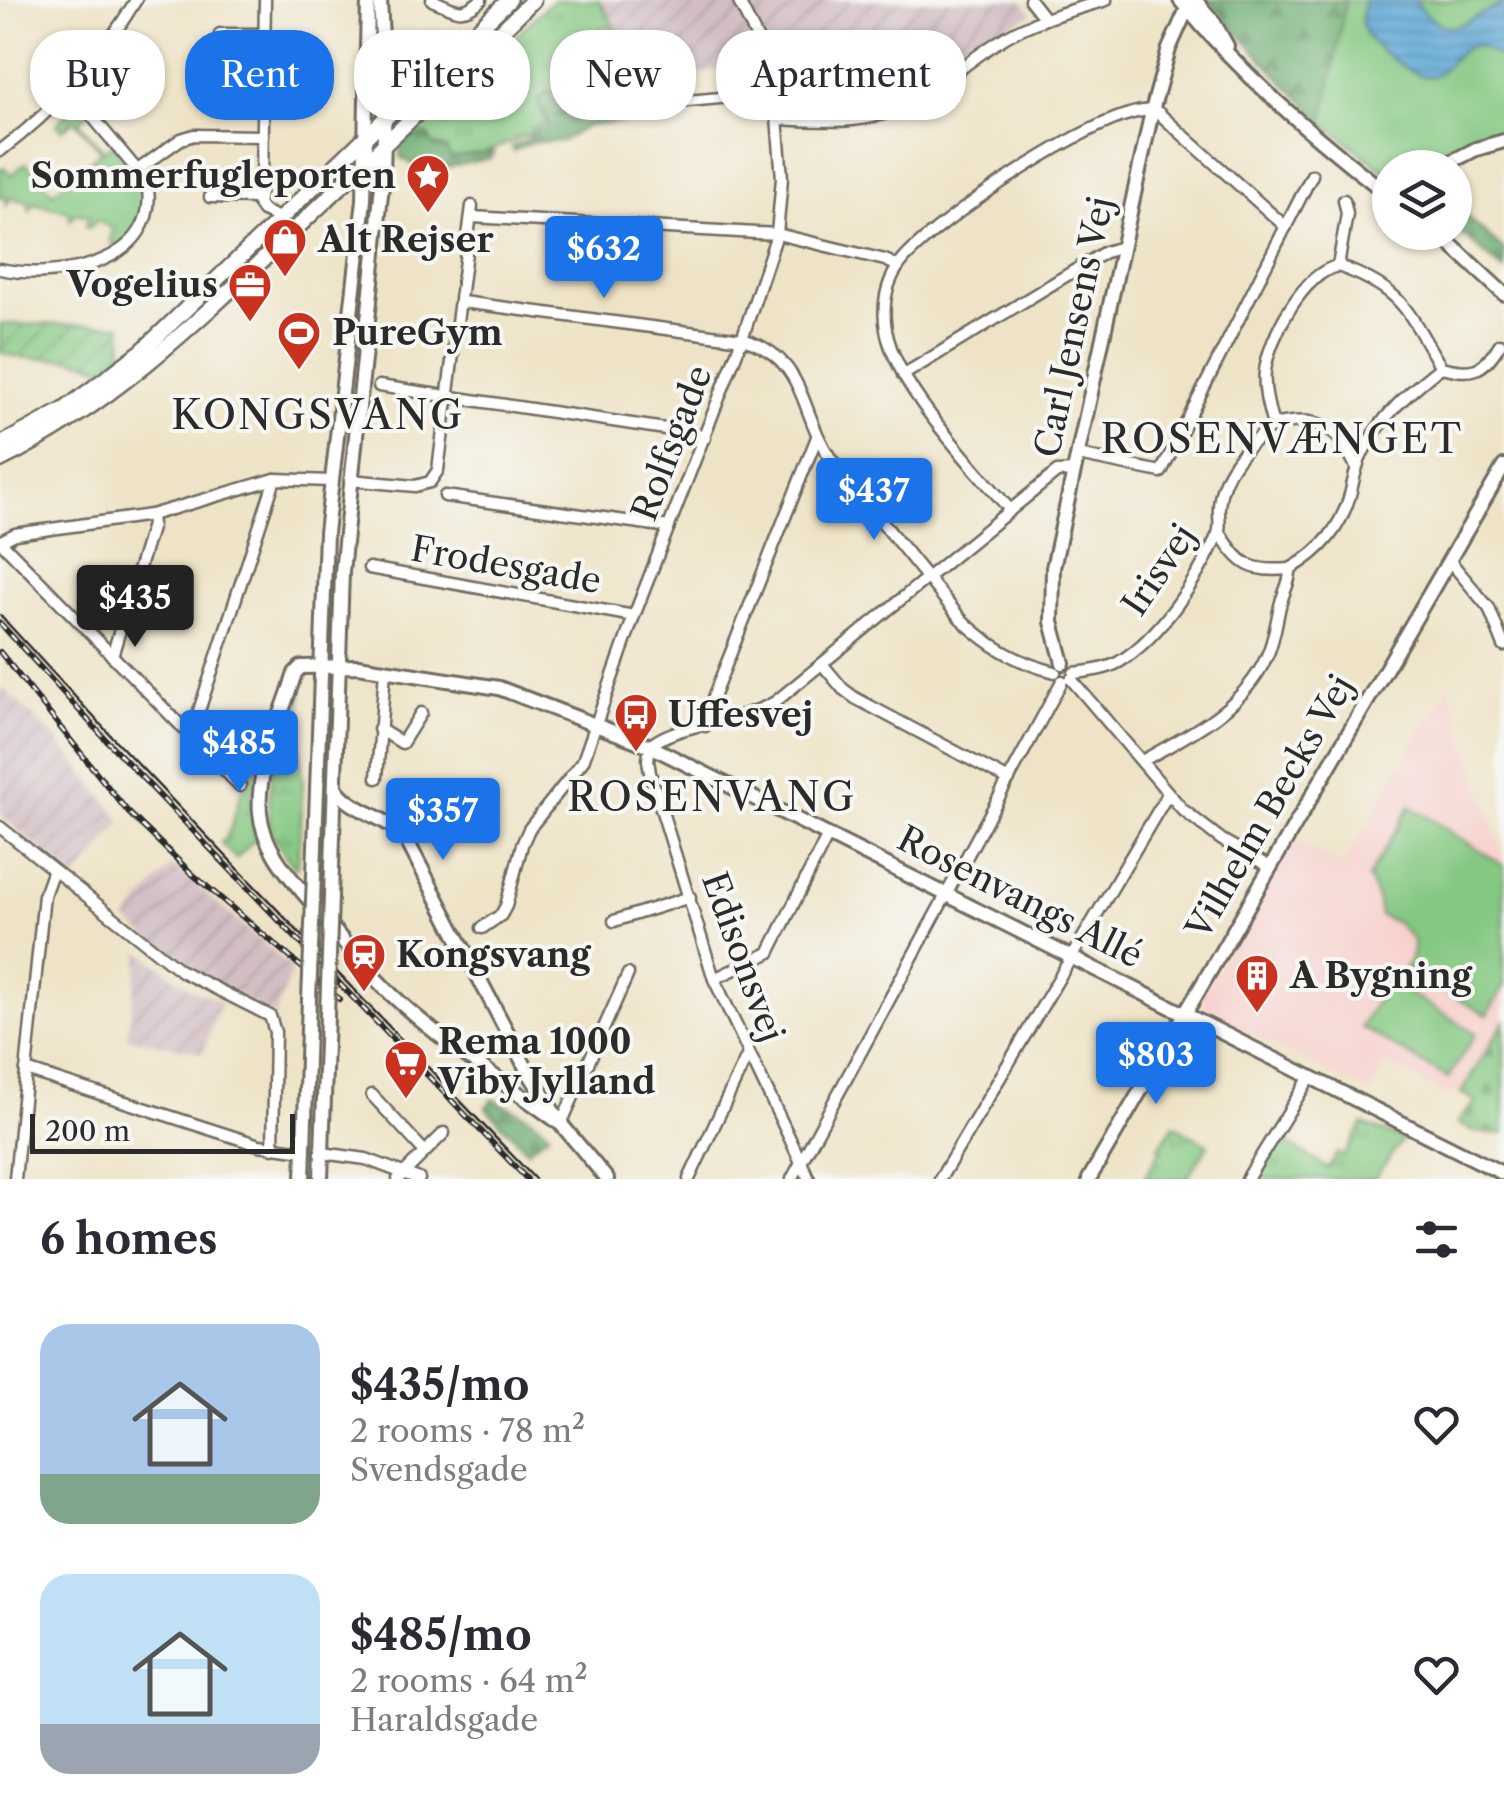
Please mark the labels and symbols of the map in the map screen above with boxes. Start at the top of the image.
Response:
place icon: Sommerfugleporten [405,153,451,214]
place label: Sommerfugleporten [30,154,396,197]
street label: Carl Jensens Vej [1025,193,1122,461]
pin: $632 [545,216,663,301]
shop icon: Alt Rejser [262,217,308,278]
place label: Alt Rejser [317,218,494,261]
office icon: Vogelius [227,262,273,323]
place label: Vogelius [66,263,218,306]
sports icon: PureGym [276,310,322,371]
place label: PureGym [332,311,503,354]
street label: Rolfsgade [622,359,721,526]
district label: KONGSVANG [171,390,465,439]
district label: ROSENVÆNGET [1101,414,1463,463]
pin: $437 [815,458,933,543]
street label: Irisvej [1112,516,1205,624]
street label: Frodesgade [408,527,605,602]
pin: $435 [76,565,194,650]
street label: Vilhelm Becks Vej [1176,667,1363,947]
bus stop icon: Uffesvej [613,692,659,753]
place label: Uffesvej [668,693,813,736]
pin: $485 [180,710,298,795]
district label: ROSENVANG [567,772,857,821]
pin: $357 [384,778,502,863]
street label: Rosenvangs Allé [891,816,1150,977]
street label: Edisonsvej [693,866,794,1047]
station icon: Kongsvang [341,932,387,993]
place label: Kongsvang [396,933,592,976]
building icon: A Bygning [1234,953,1280,1014]
place label: A Bygning [1289,954,1473,997]
place label: Rema 1000 Viby Jylland [437,1020,656,1103]
pin: $803 [1097,1022,1215,1107]
supermarket icon: Rema 1000 Viby Jylland [383,1039,429,1100]
scale bar [30,1109,295,1154]

